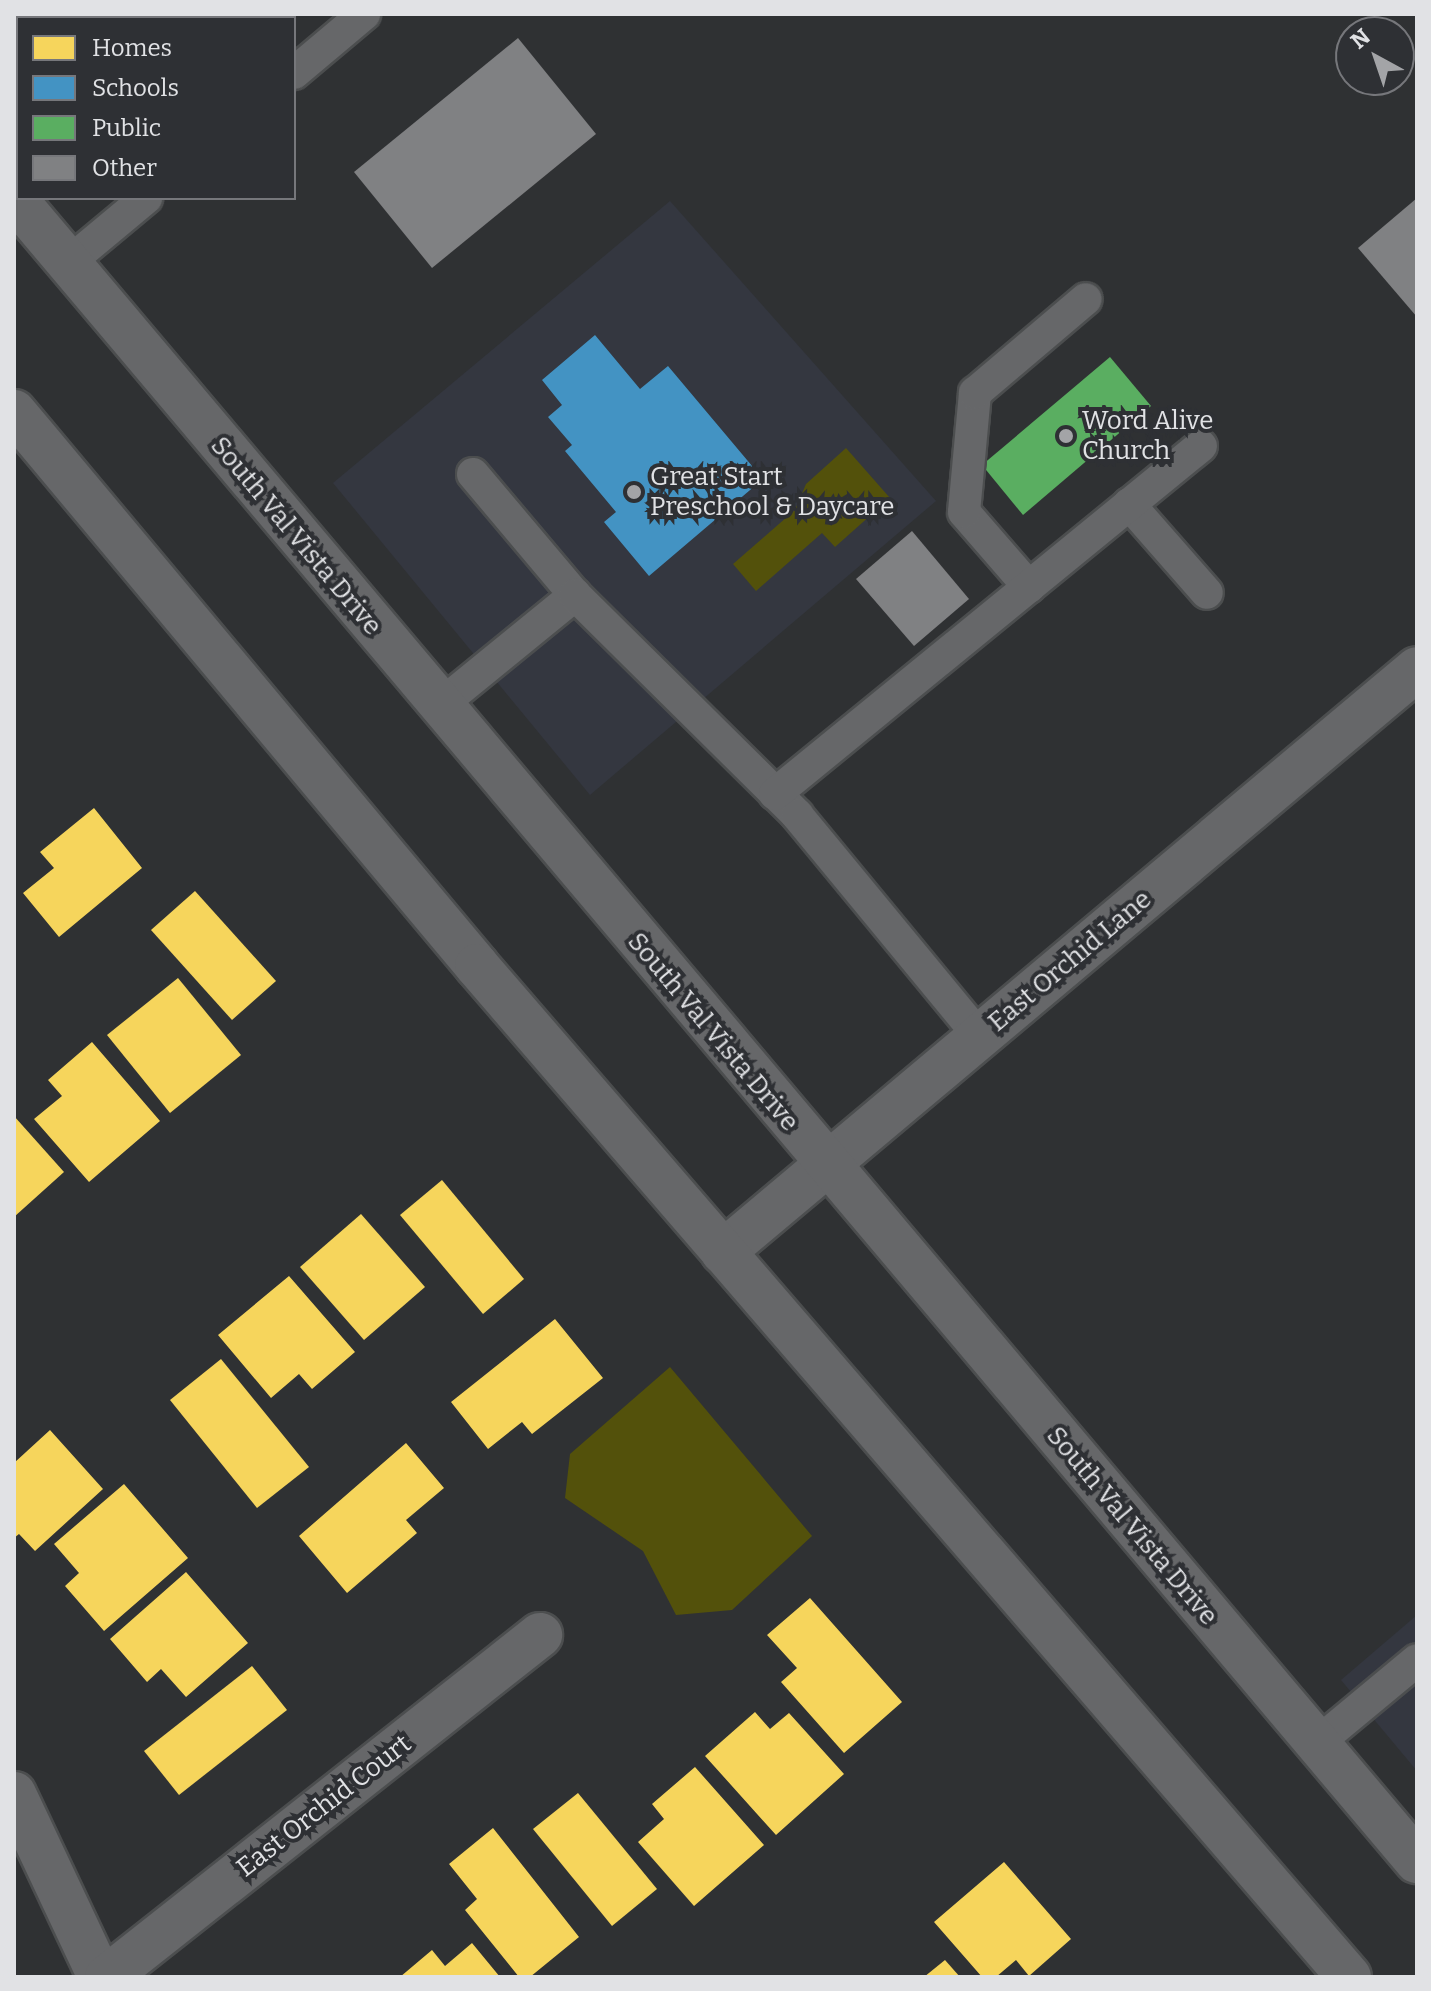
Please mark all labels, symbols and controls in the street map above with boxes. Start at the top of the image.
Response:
legend [16,16,296,200]
north arrow [1335,16,1415,96]
text: N [1345,23,1376,55]
text: Homes [92,34,172,62]
text: Schools [92,74,179,102]
text: Public [92,114,161,142]
text: Other [92,154,157,182]
place label: Word Alive Church [1082,405,1213,466]
marker: Word Alive Church [1057,427,1075,445]
street label: South Val Vista Drive [204,430,388,642]
place label: Great Start Preschool & Daycare [650,461,894,522]
marker: Great Start Preschool & Daycare [625,483,643,501]
street label: East Orchid Lane [982,884,1158,1038]
street label: South Val Vista Drive [621,926,805,1138]
street label: South Val Vista Drive [1040,1420,1224,1632]
street label: East Orchid Court [231,1728,417,1884]

